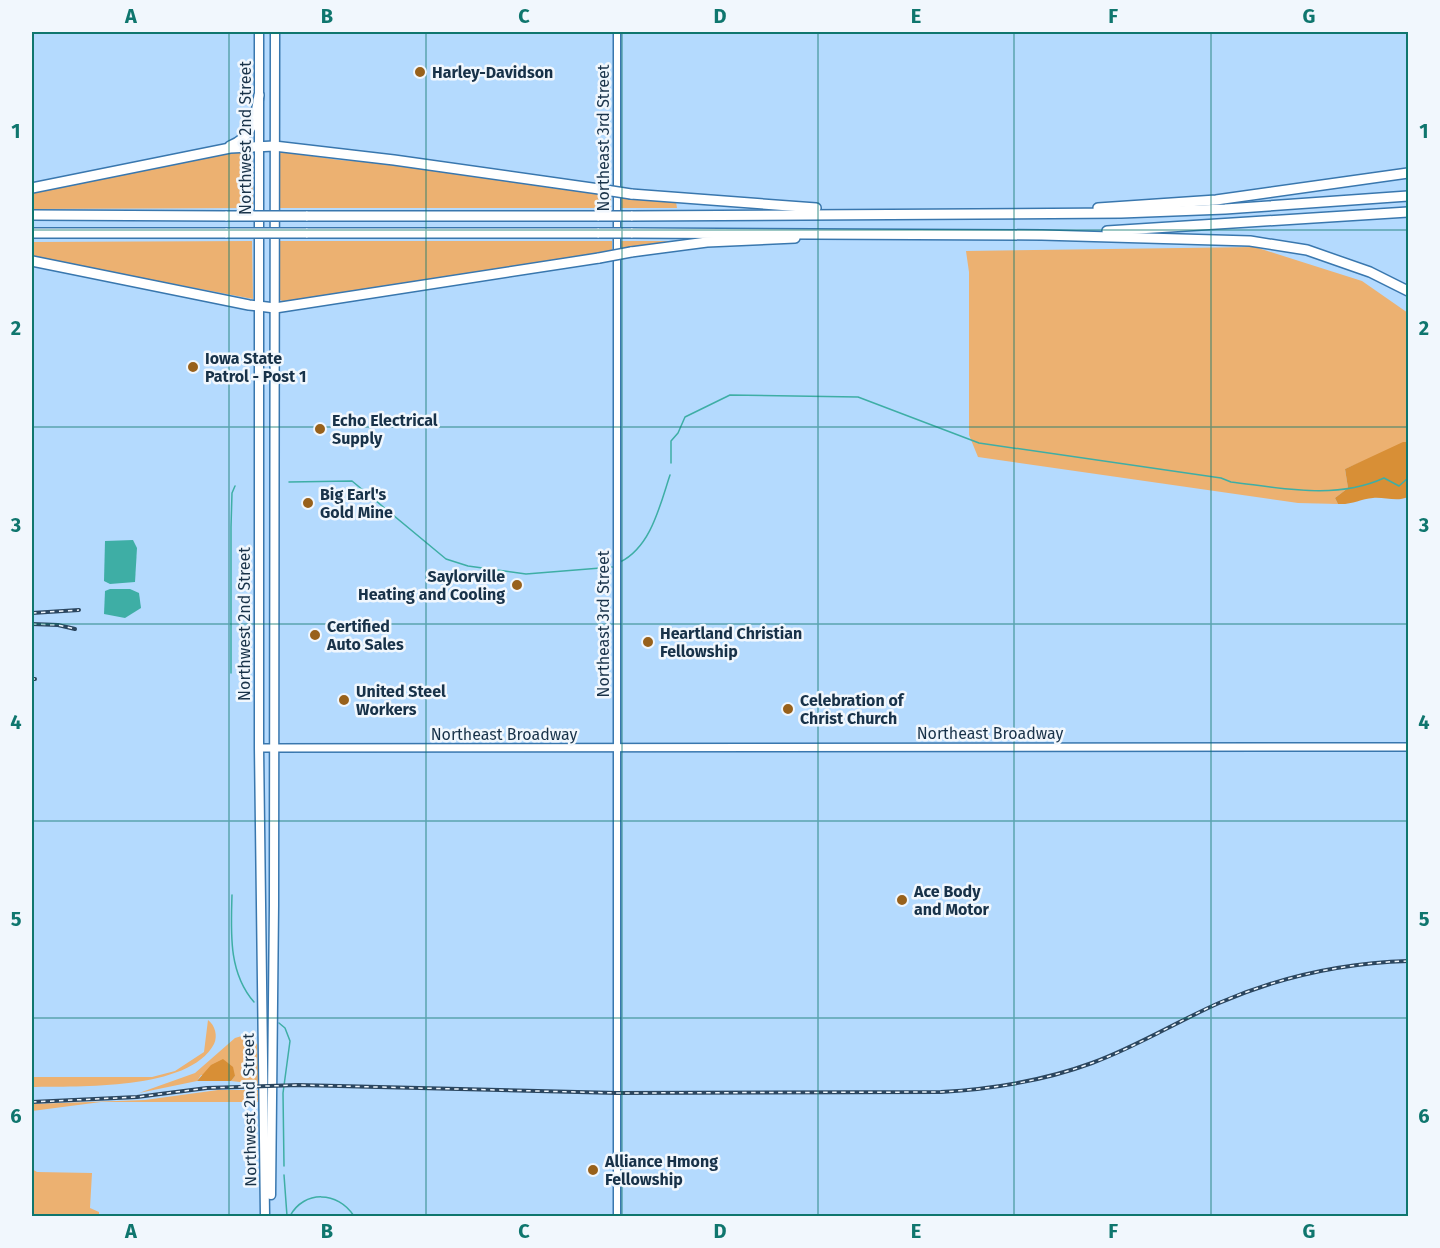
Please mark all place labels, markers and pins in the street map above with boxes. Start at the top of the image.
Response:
place label: Harley-Davidson [432,63,553,82]
marker: Harley-Davidson [413,65,427,79]
place label: Iowa State Patrol - Post 1 [205,349,306,386]
marker: Iowa State Patrol - Post 1 [186,360,200,374]
place label: Echo Electrical Supply [332,411,438,448]
marker: Echo Electrical Supply [313,422,327,436]
place label: Big Earl's Gold Mine [320,485,393,522]
marker: Big Earl's Gold Mine [301,496,315,510]
place label: Saylorville Heating and Cooling [358,567,505,604]
marker: Saylorville Heating and Cooling [510,578,524,592]
place label: Certified Auto Sales [326,617,404,654]
place label: Heartland Christian Fellowship [660,624,802,661]
marker: Certified Auto Sales [308,628,322,642]
marker: Heartland Christian Fellowship [641,635,655,649]
place label: United Steel Workers [356,682,446,719]
place label: Celebration of Christ Church [800,691,905,728]
marker: United Steel Workers [337,693,351,707]
marker: Celebration of Christ Church [781,702,795,716]
place label: Ace Body and Motor [913,882,990,919]
marker: Ace Body and Motor [895,893,909,907]
place label: Alliance Hmong Fellowship [604,1152,718,1189]
marker: Alliance Hmong Fellowship [586,1163,600,1177]

